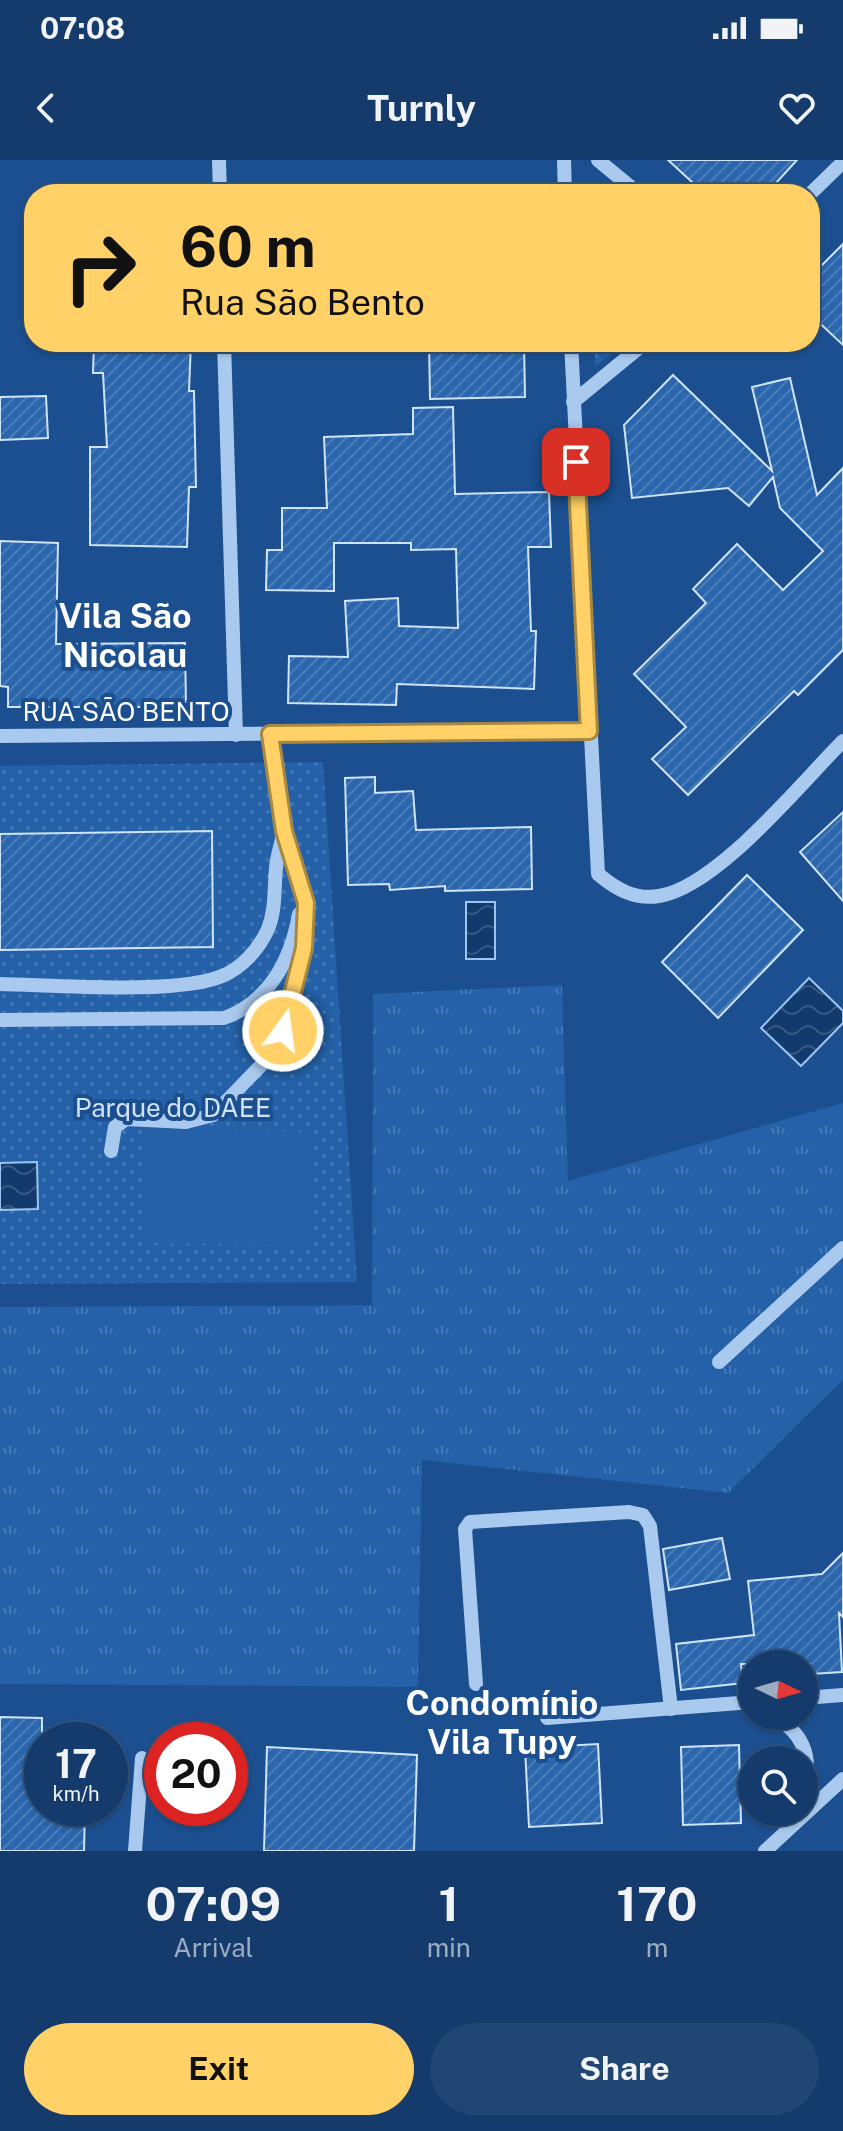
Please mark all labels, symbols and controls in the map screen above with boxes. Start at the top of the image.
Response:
text: 07:08 [40,10,125,46]
icon: back [24,86,68,130]
icon: heart [775,86,819,130]
text: Turnly [367,87,476,129]
text: 60 m [180,214,316,280]
icon: right [48,216,152,320]
text: Rua São Bento [180,281,425,323]
pin [542,428,610,496]
icon: arrive [554,440,598,484]
district label: Vila São Nicolau [58,596,192,675]
street label: RUA SÃO BENTO [23,696,230,727]
position arrow [241,989,325,1073]
park label: Parque do DAEE [75,1092,271,1123]
north arrow [738,1650,818,1730]
map controls [738,1650,818,1826]
district label: Condomínio Vila Tupy [406,1683,598,1762]
speed limit sign: 20 [144,1722,248,1826]
text: 17 [55,1740,97,1787]
button: search [738,1746,818,1826]
text: km/h [52,1782,100,1806]
text: 07:09 [146,1875,281,1932]
text: 1 [438,1875,459,1932]
text: 170 [616,1875,697,1932]
text: Arrival [173,1932,253,1963]
text: min [427,1932,471,1963]
text: m [646,1932,668,1963]
button: Exit [24,2023,414,2115]
button: Share [430,2023,819,2115]

